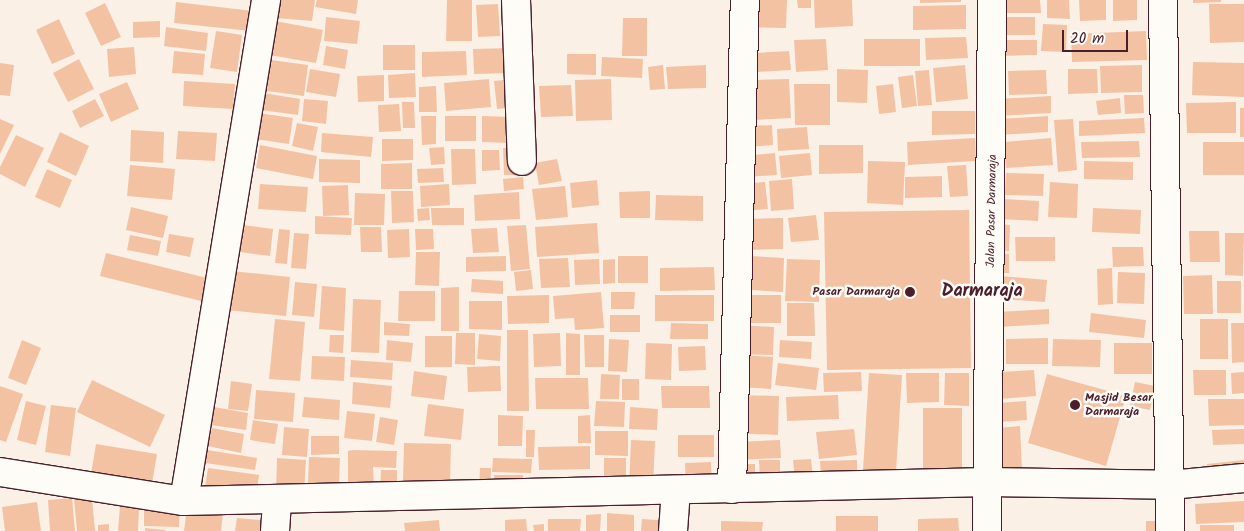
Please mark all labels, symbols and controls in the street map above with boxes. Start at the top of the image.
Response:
scale bar [1064,20,1130,52]
text: 20 m [1070,27,1104,51]
street label: Jalan Pasar Darmaraja [984,154,1000,268]
district label: Darmaraja [941,281,1023,303]
place label: Pasar Darmaraja [812,285,900,299]
marker: Pasar Darmaraja [904,286,916,298]
place label: Masjid Besar Darmaraja [1085,391,1153,419]
marker: Masjid Besar Darmaraja [1069,399,1081,411]

